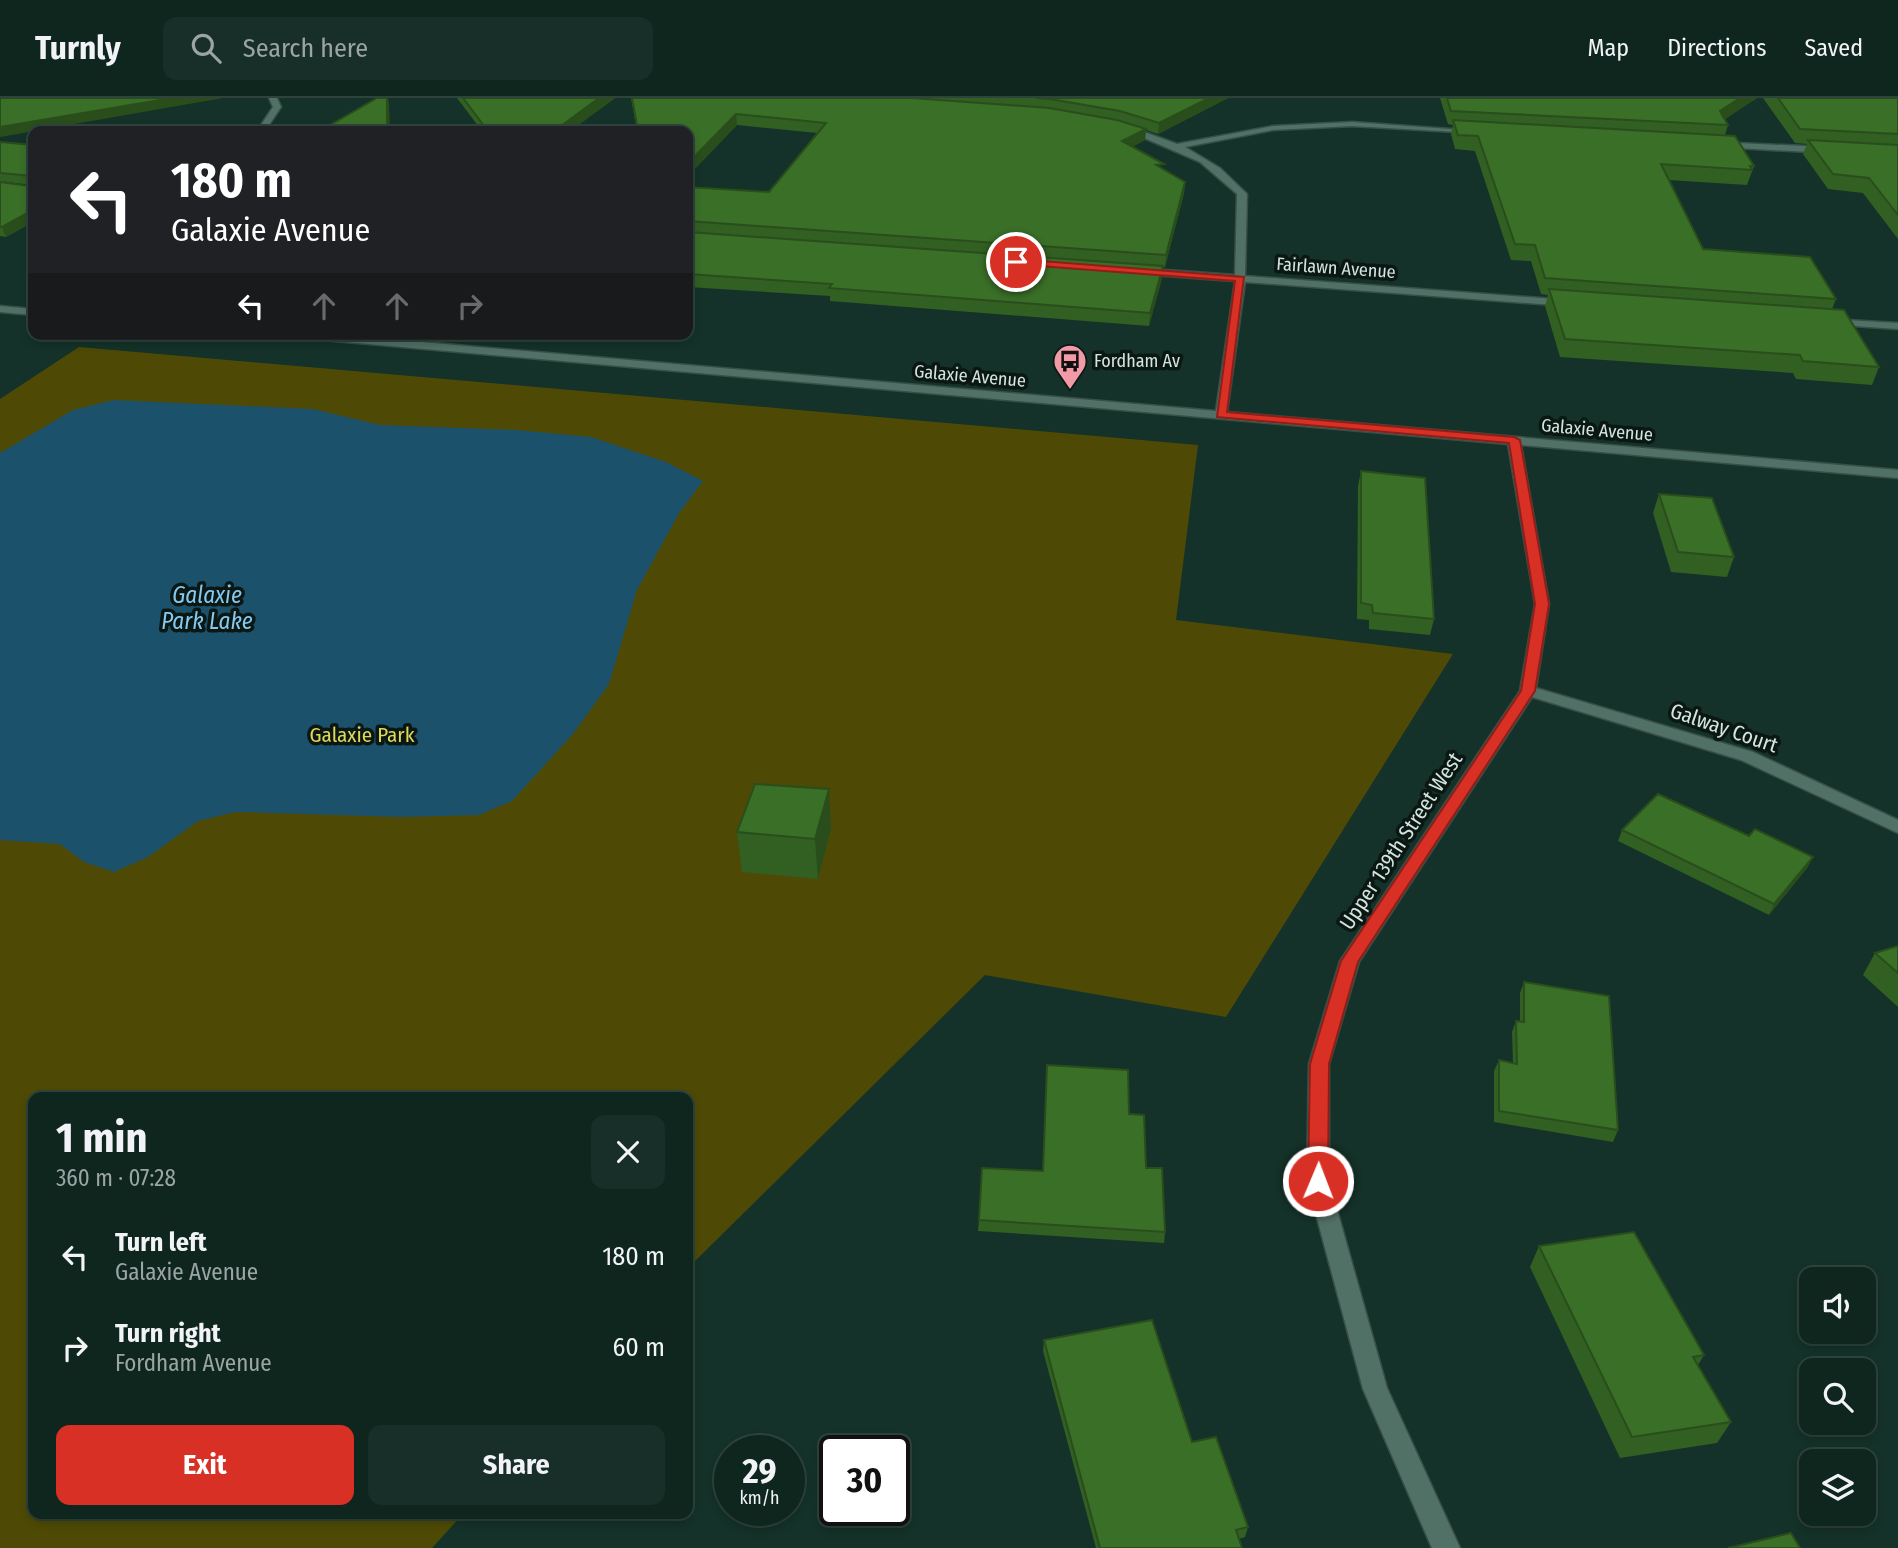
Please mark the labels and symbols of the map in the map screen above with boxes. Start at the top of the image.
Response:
pin [986,232,1046,292]
street label: Fairlawn Avenue [1276,253,1396,283]
bus stop icon: Fordham Av [1051,342,1089,391]
place label: Fordham Av [1094,350,1180,372]
street label: Galaxie Avenue [913,360,1027,392]
street label: Galaxie Avenue [1540,414,1654,446]
water label: Galaxie Park Lake [161,581,253,635]
street label: Galway Court [1667,697,1781,759]
park label: Galaxie Park [310,722,415,748]
street label: Upper 139th Street West [1334,747,1468,935]
position arrow [1281,1144,1355,1218]
speed limit sign: 30 [819,1435,910,1526]

